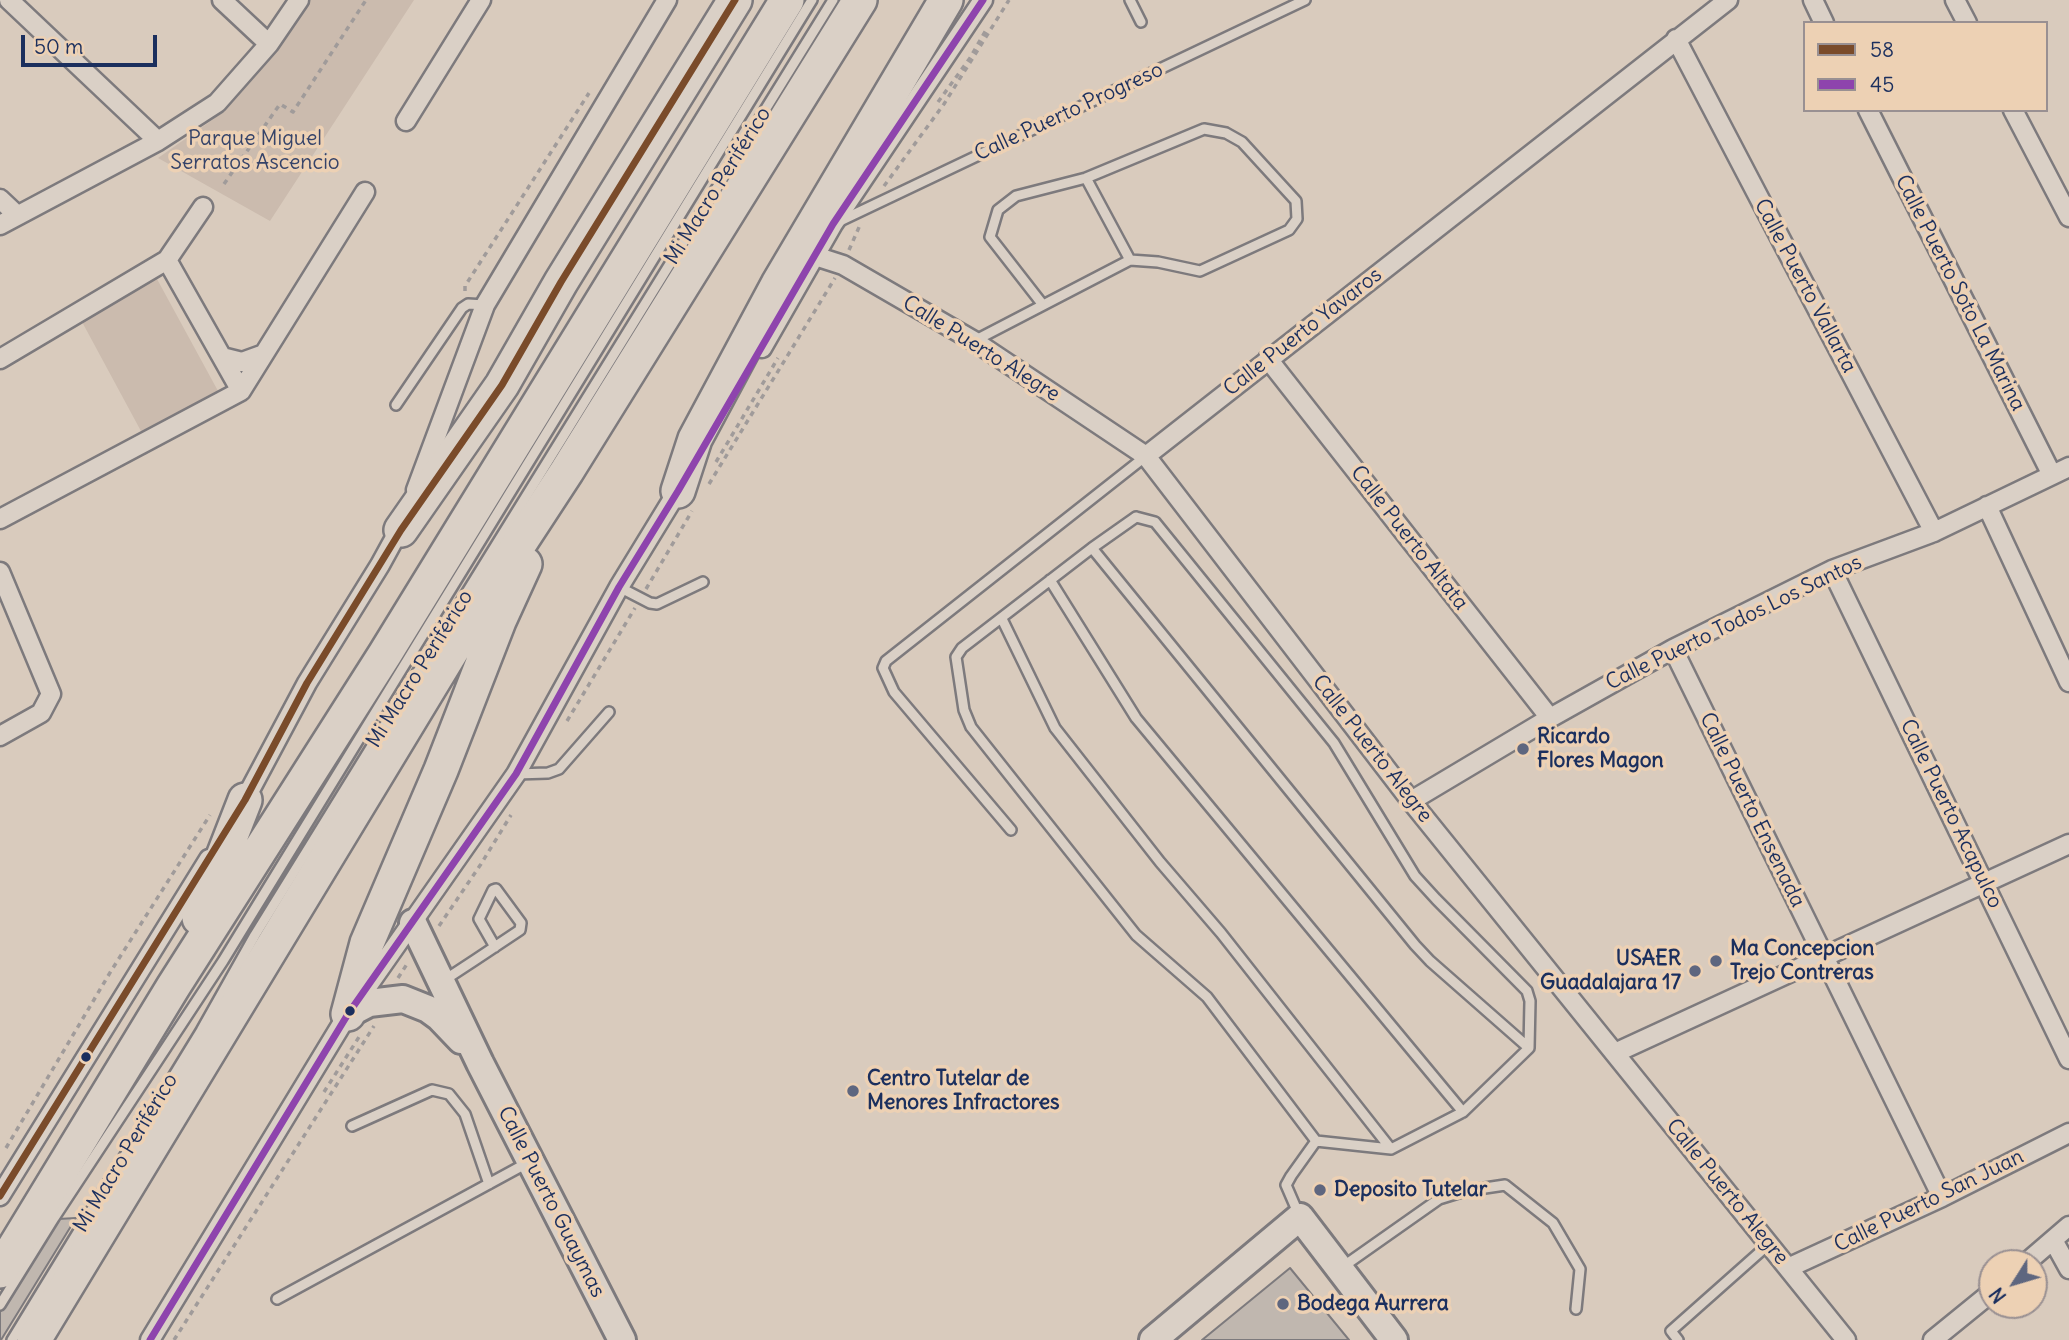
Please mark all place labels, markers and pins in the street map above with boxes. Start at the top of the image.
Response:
place label: Ricardo Flores Magon [1537,724,1664,774]
marker: Ricardo Flores Magon [1515,741,1531,757]
place label: Ma Concepcion Trejo Contreras [1730,936,1874,986]
place label: USAER Guadalajara 17 [1540,946,1681,996]
marker: Ma Concepcion Trejo Contreras [1708,953,1724,969]
marker: USAER Guadalajara 17 [1687,963,1703,979]
unlabelled marker [343,1004,357,1018]
unlabelled marker [79,1050,93,1064]
place label: Centro Tutelar de Menores Infractores [867,1066,1060,1116]
marker: Centro Tutelar de Menores Infractores [845,1083,861,1099]
place label: Deposito Tutelar [1334,1177,1487,1203]
marker: Deposito Tutelar [1312,1182,1328,1198]
place label: Bodega Aurrera [1297,1291,1449,1317]
marker: Bodega Aurrera [1275,1296,1291,1312]

